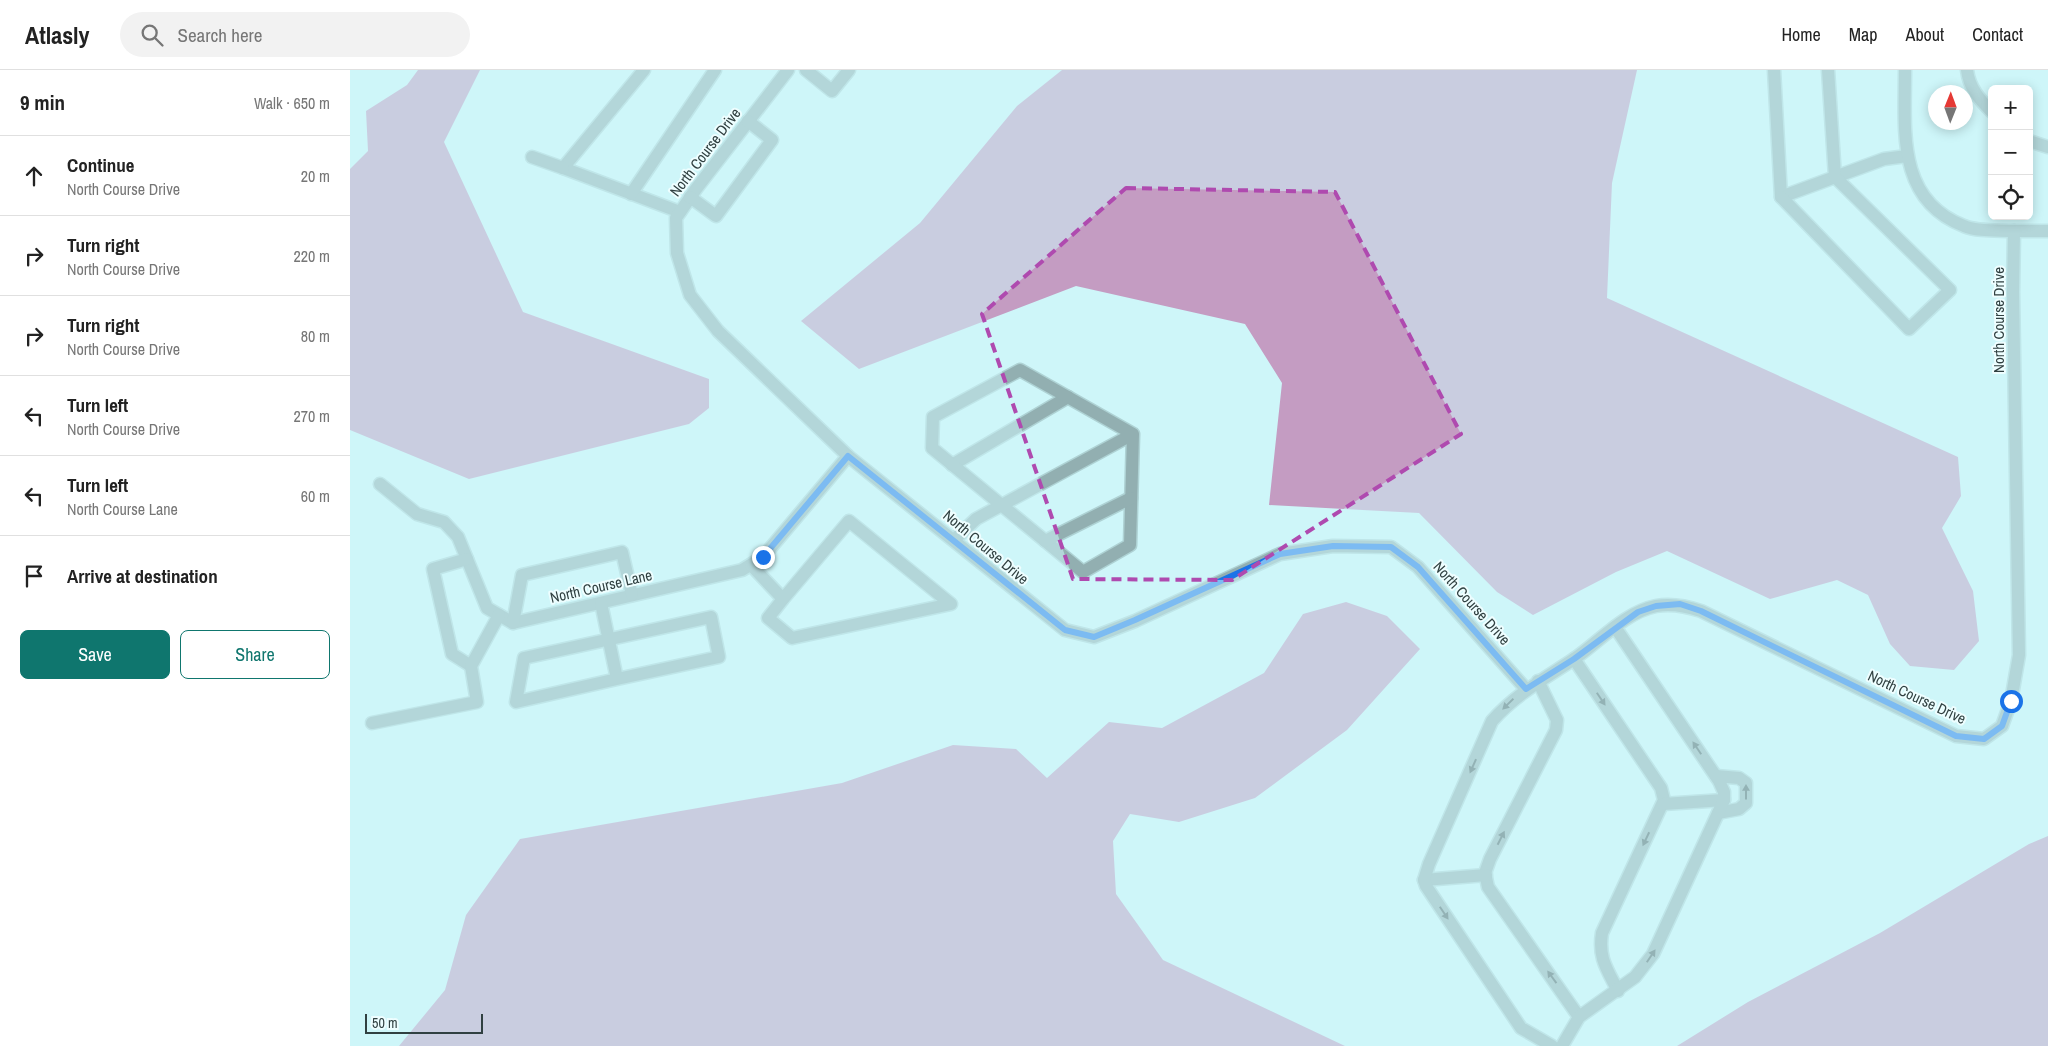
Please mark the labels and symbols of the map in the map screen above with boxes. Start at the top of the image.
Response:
north arrow [1928,85,1973,130]
street label: North Course Drive [665,103,745,201]
street label: North Course Drive [1988,267,2009,373]
street label: North Course Drive [939,505,1033,589]
route end [752,546,775,569]
street label: North Course Drive [1429,557,1515,650]
street label: North Course Lane [548,564,654,608]
street label: North Course Drive [1865,665,1970,729]
route start [2000,690,2023,713]
one-way arrow [1596,693,1606,706]
one-way arrow [1502,698,1514,710]
one-way arrow [1692,741,1701,755]
one-way arrow [1468,759,1476,773]
one-way arrow [1742,784,1750,800]
one-way arrow [1497,831,1505,845]
one-way arrow [1642,832,1650,846]
one-way arrow [1439,906,1449,919]
one-way arrow [1646,949,1656,963]
one-way arrow [1546,971,1557,984]
scale bar [365,1011,482,1034]

